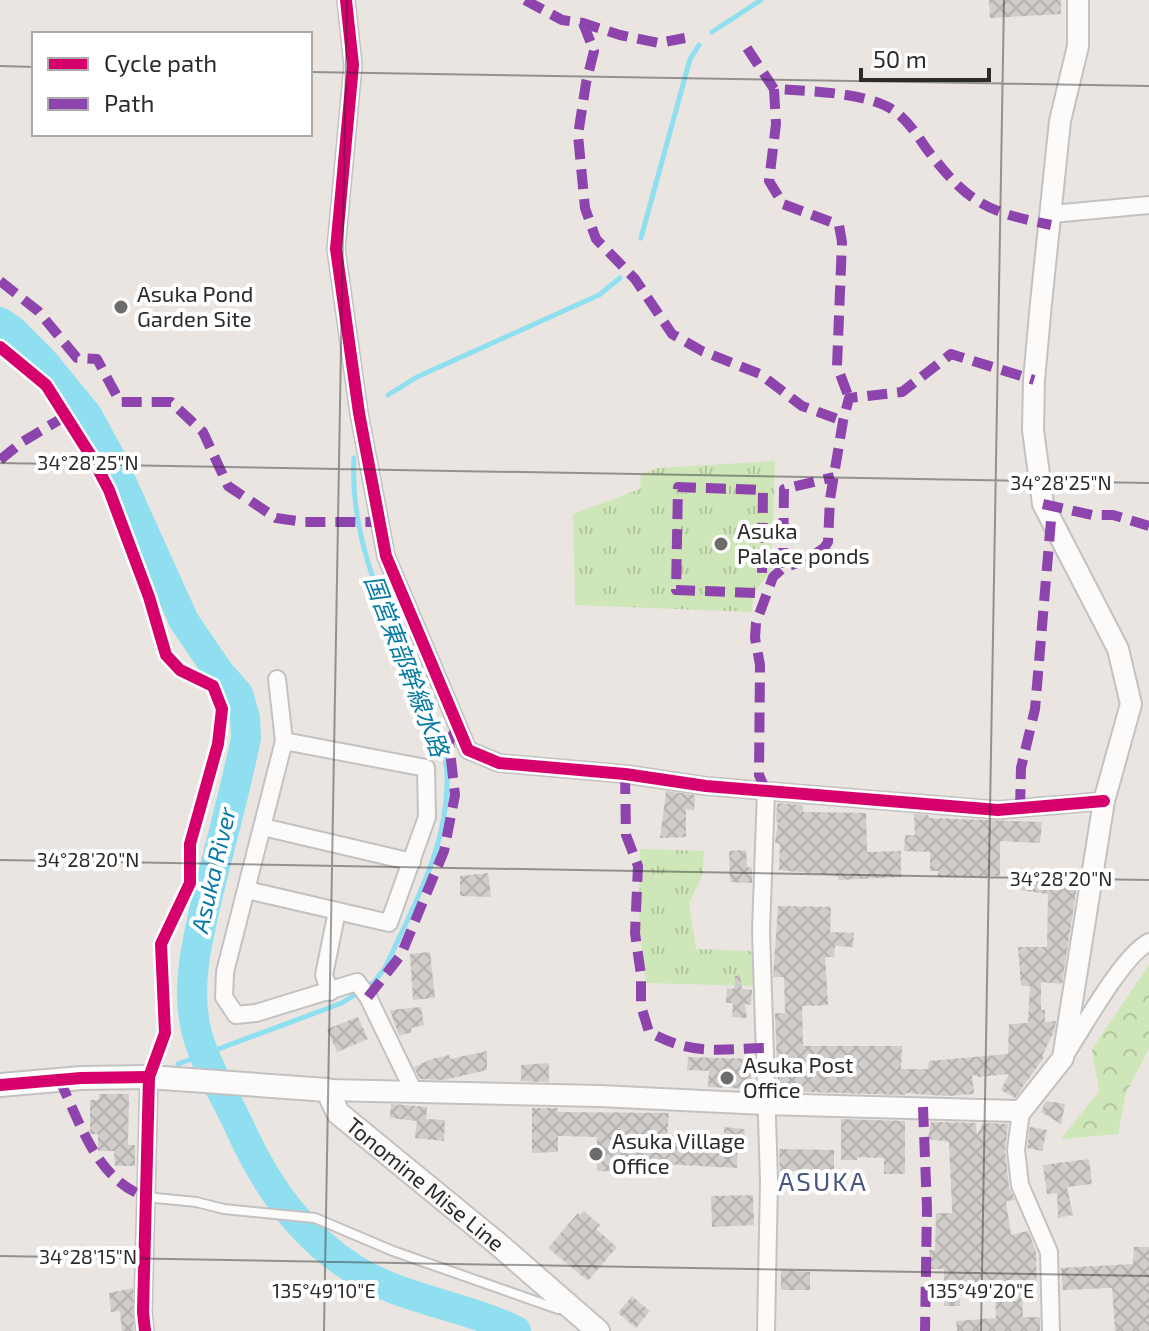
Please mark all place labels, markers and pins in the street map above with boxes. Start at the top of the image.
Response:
place label: Asuka Pond Garden Site [137,280,253,331]
marker: Asuka Pond Garden Site [112,298,130,316]
place label: Asuka Palace ponds [737,517,870,568]
marker: Asuka Palace ponds [712,535,730,553]
place label: Asuka Post Office [743,1051,854,1102]
marker: Asuka Post Office [718,1069,736,1087]
place label: Asuka Village Office [612,1127,745,1178]
marker: Asuka Village Office [587,1145,605,1163]

